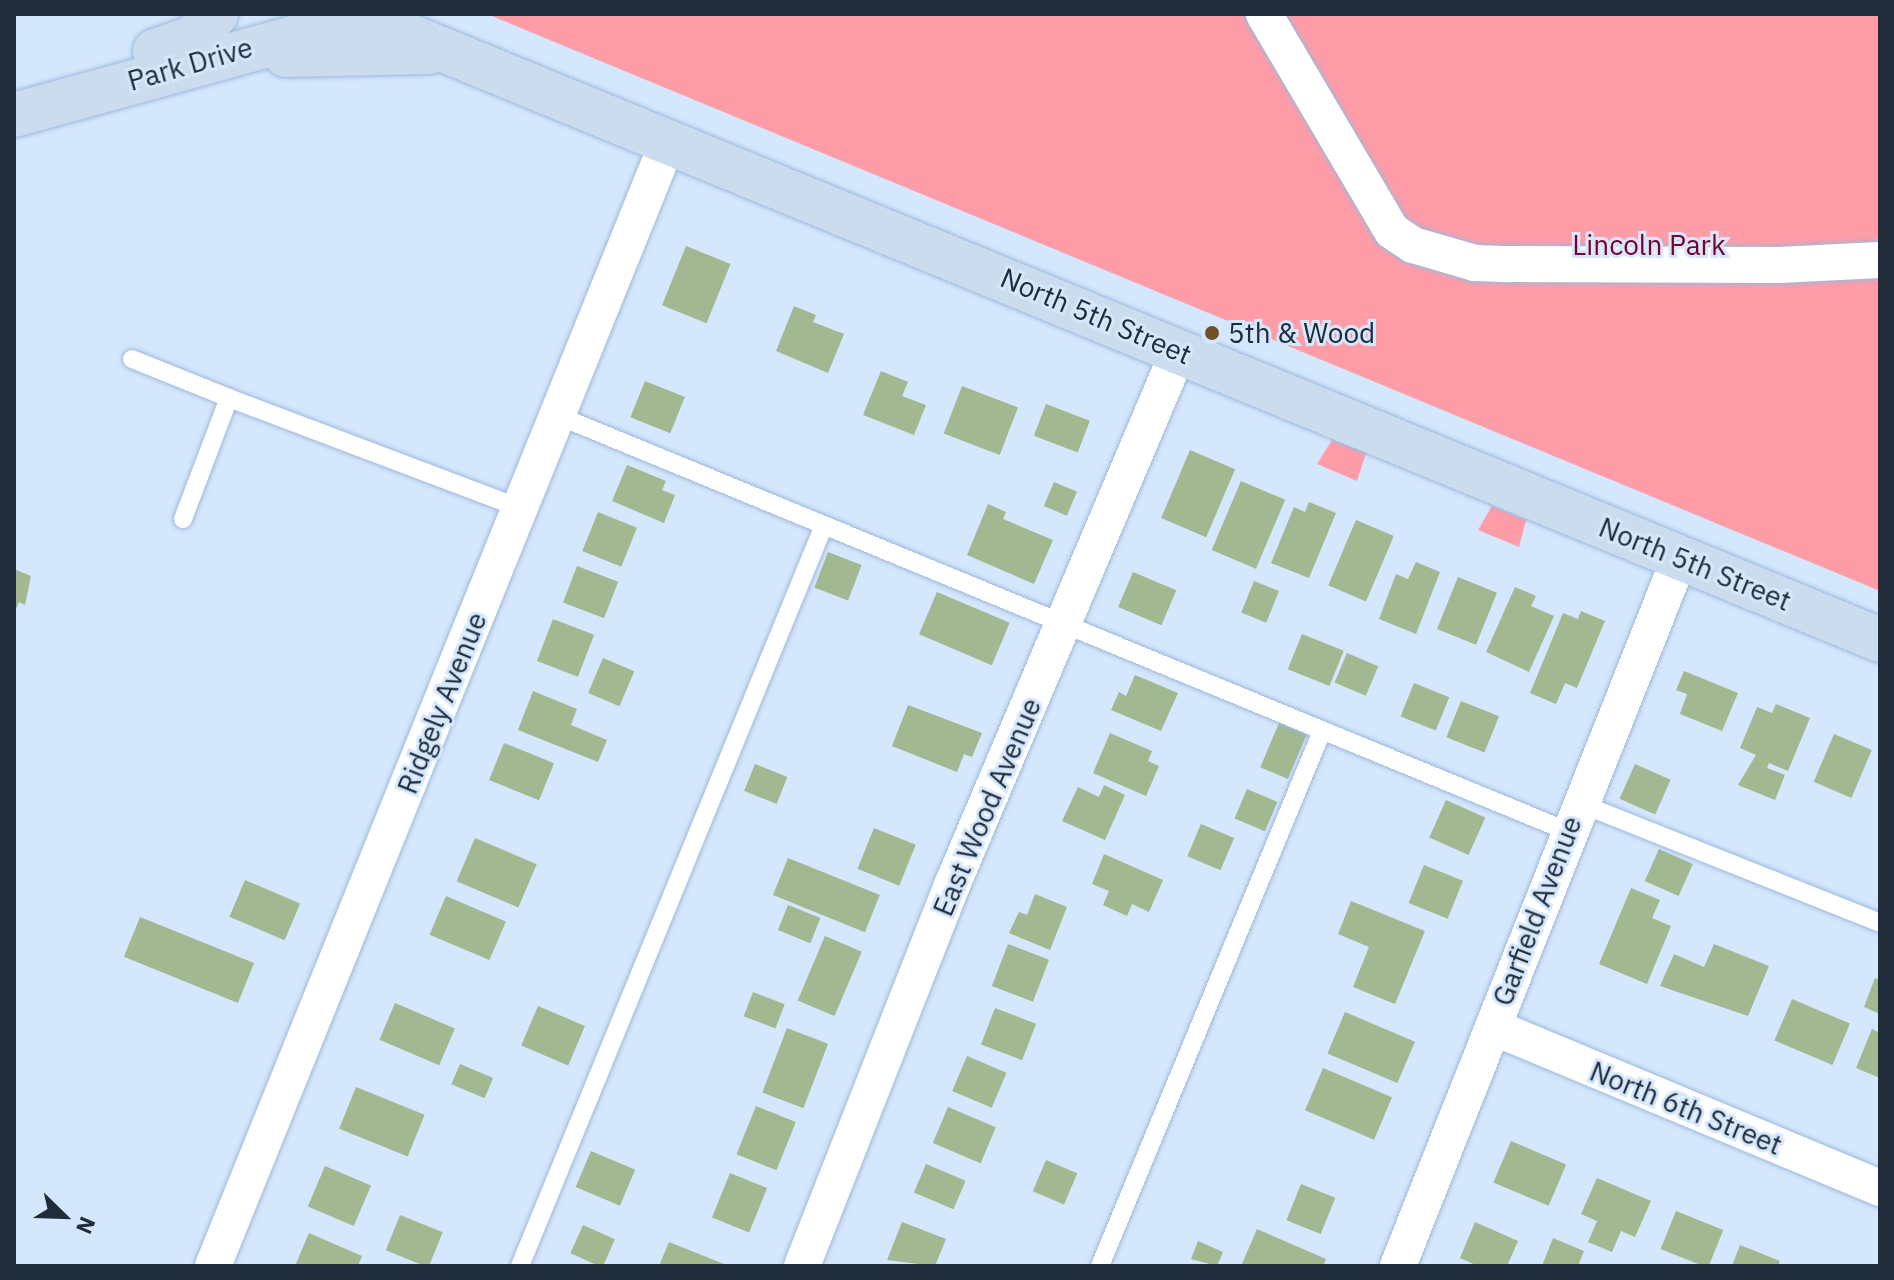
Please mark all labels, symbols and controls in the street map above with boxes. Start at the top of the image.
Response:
street label: Park Drive [124,30,256,98]
park label: Lincoln Park [1572,228,1726,262]
street label: North 5th Street [995,261,1197,371]
place label: 5th & Wood [1228,316,1375,350]
marker: 5th & Wood [1203,324,1221,342]
street label: North 5th Street [1594,510,1796,618]
street label: Ridgely Avenue [390,607,494,799]
street label: East Wood Avenue [926,693,1048,921]
street label: Garfield Avenue [1485,812,1589,1010]
street label: North 6th Street [1585,1054,1787,1162]
north arrow [24,1176,104,1256]
text: N [70,1213,103,1239]

